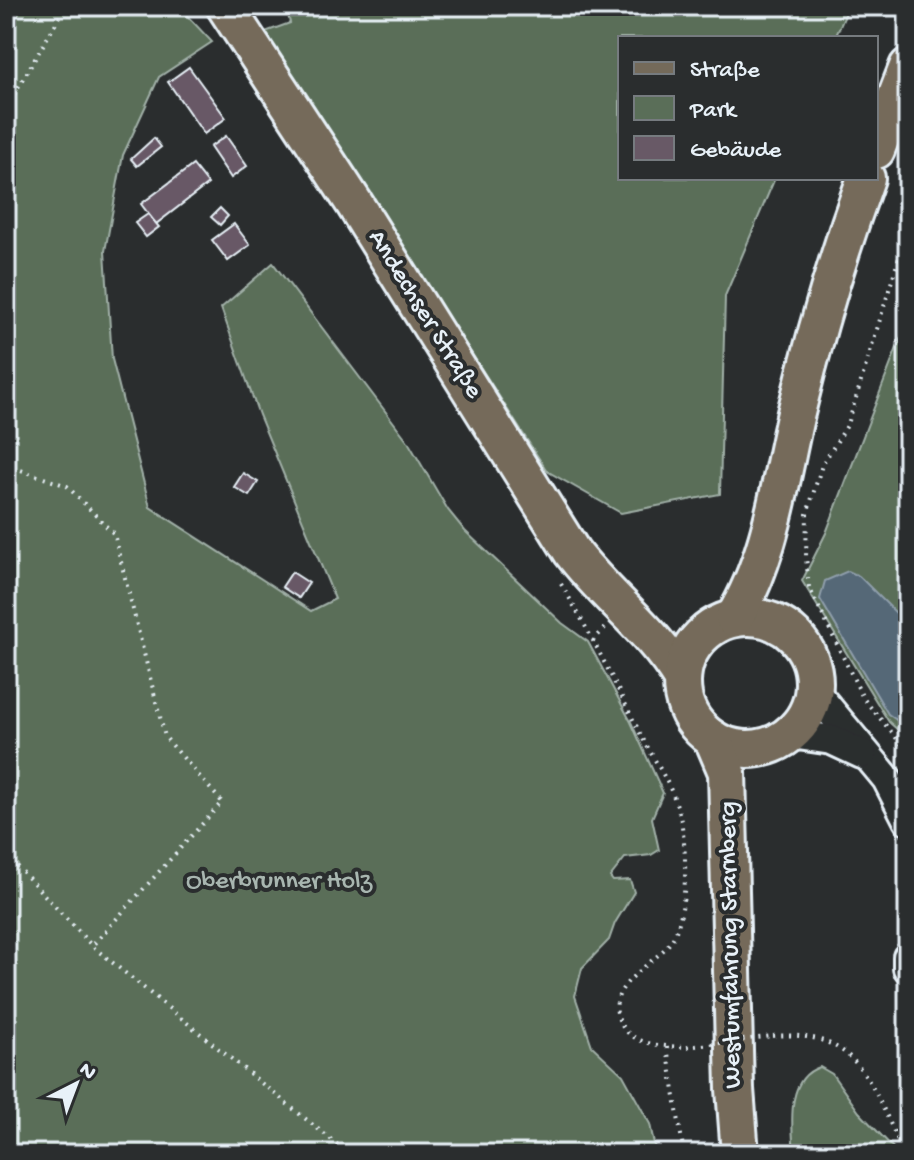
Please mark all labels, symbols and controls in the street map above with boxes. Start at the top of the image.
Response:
legend [618,36,878,180]
text: Straße [690,57,760,86]
text: Park [689,97,738,126]
text: Gebäude [690,137,782,166]
street label: Andechser Straße [360,225,489,406]
street label: Westumfahrung Starnberg [714,801,750,1089]
park label: Oberbrunner Holz [186,867,374,898]
north arrow [36,1044,116,1124]
text: N [73,1058,101,1087]

